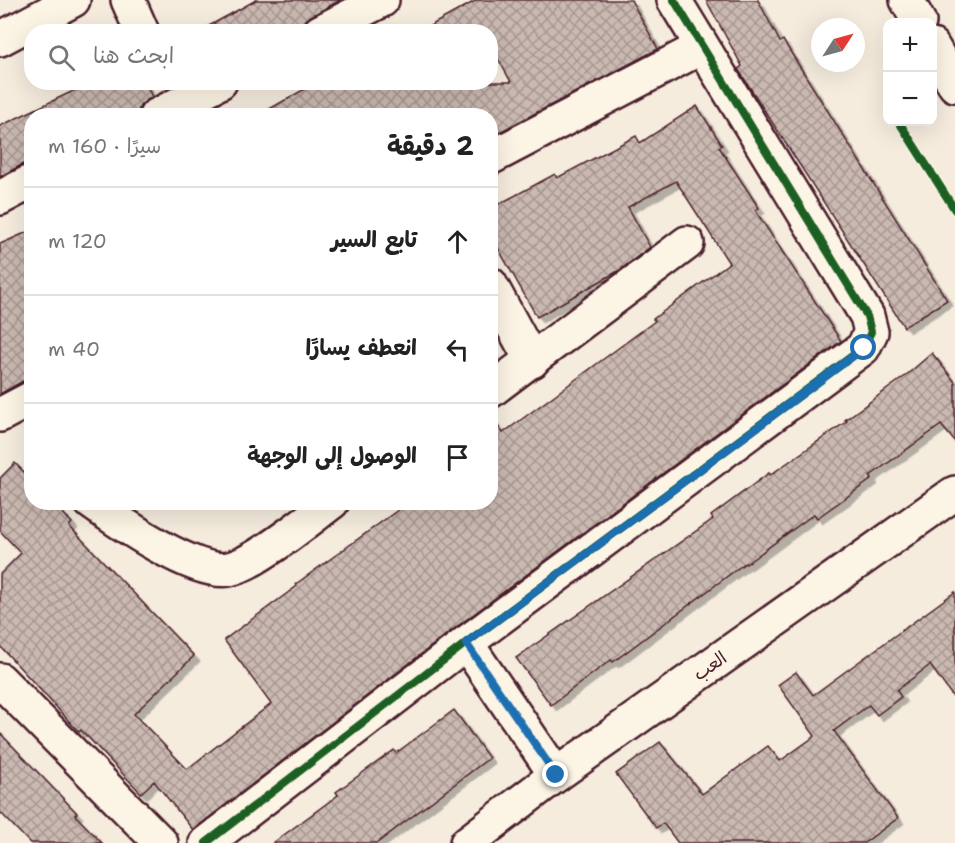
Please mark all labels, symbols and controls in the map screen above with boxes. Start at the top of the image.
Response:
north arrow [811,18,865,72]
map controls [883,18,937,126]
button: + [883,18,937,72]
search box [24,24,498,90]
icon: search [45,41,78,74]
text: ابحث هنا [93,41,174,70]
button: − [883,72,937,126]
text: 2 دقيقة [387,128,474,163]
text: سيرًا · 160 m [48,133,161,159]
text: تابع السير [331,225,417,254]
icon: ahead [441,225,474,258]
text: 120 m [48,228,107,254]
text: انعطف يسارًا [305,333,417,362]
icon: left [441,333,474,366]
route start [850,334,876,360]
text: 40 m [48,336,100,362]
text: الوصول إلى الوجهة [247,441,417,470]
icon: arrive [441,441,474,474]
street label: العب [688,646,732,686]
route end [542,761,568,787]

